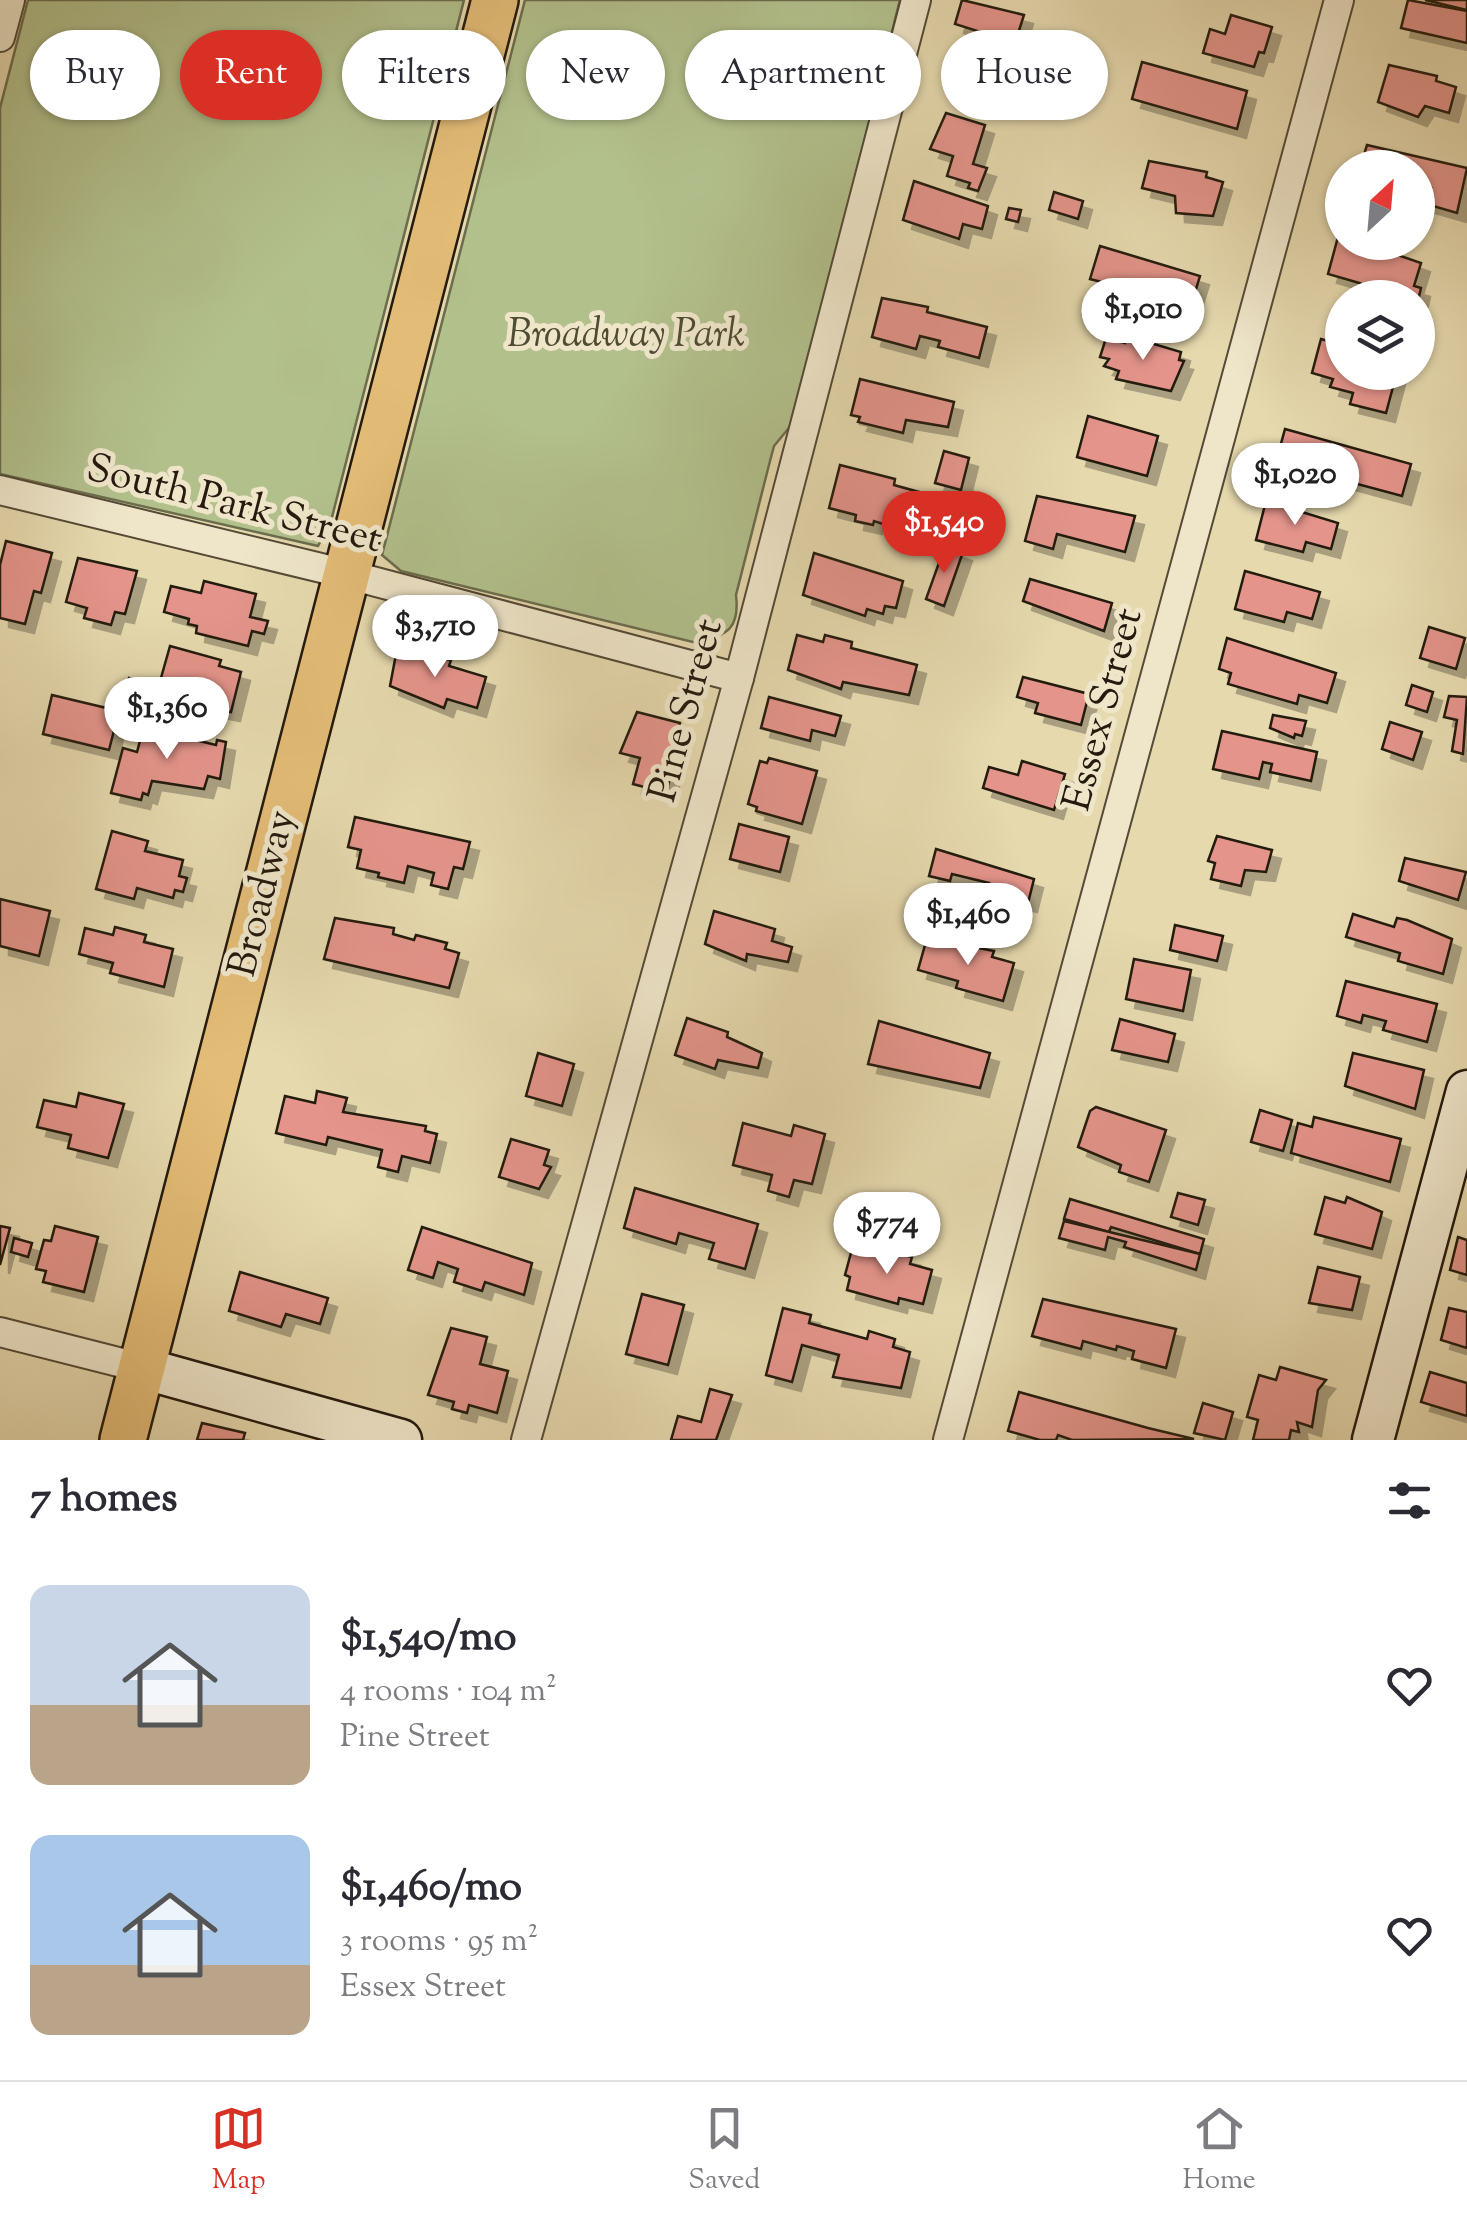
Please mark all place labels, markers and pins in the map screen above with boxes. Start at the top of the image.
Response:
pin: $1,010 [1062,278,1224,363]
pin: $1,020 [1214,443,1376,528]
pin: $1,540 [863,491,1025,576]
pin: $3,710 [354,595,516,680]
pin: $1,360 [86,677,248,762]
pin: $1,460 [887,883,1049,968]
pin: $774 [828,1192,946,1277]

